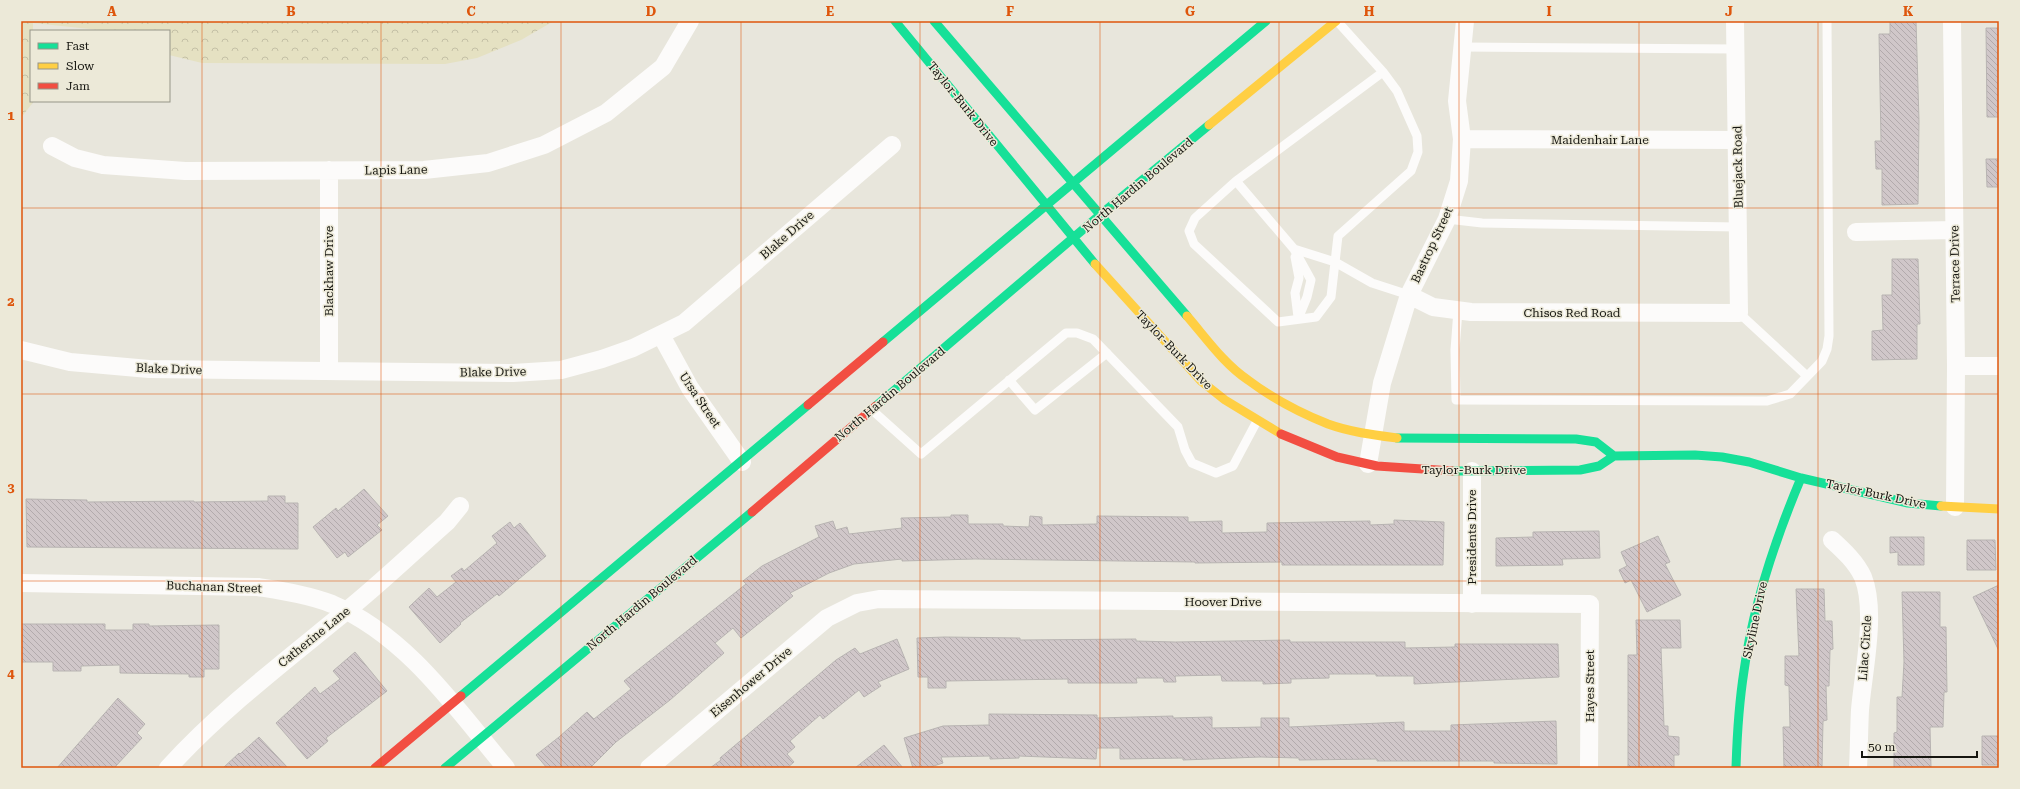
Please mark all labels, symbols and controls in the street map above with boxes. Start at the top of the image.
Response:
text: A [107,4,117,19]
text: B [286,4,296,19]
text: C [466,4,476,19]
text: D [646,4,656,19]
text: E [826,4,834,19]
text: F [1006,4,1014,19]
text: G [1185,4,1195,19]
text: H [1364,4,1375,19]
text: I [1546,4,1552,19]
text: J [1725,4,1733,19]
text: K [1903,4,1914,19]
legend [30,30,170,102]
text: Fast [66,39,90,53]
text: Slow [66,59,94,73]
street label: Taylor-Burk Drive [925,59,1002,149]
text: Jam [66,79,90,93]
text: 1 [7,108,15,123]
street label: Bluejack Road [1730,125,1746,208]
street label: Maidenhair Lane [1551,133,1649,147]
street label: North Hardin Boulevard [1080,135,1196,235]
street label: Lapis Lane [364,162,428,178]
street label: Bastrop Street [1408,204,1456,285]
street label: Blake Drive [757,208,817,262]
street label: Blackhaw Drive [322,225,336,316]
street label: Terrace Drive [1947,225,1963,303]
text: 2 [7,294,15,309]
street label: Chisos Red Road [1523,306,1621,320]
street label: Taylor-Burk Drive [1133,308,1216,393]
street label: North Hardin Boulevard [832,344,948,444]
street label: Blake Drive [136,361,203,377]
street label: Blake Drive [460,364,527,380]
street label: Ursa Street [676,370,724,431]
street label: Taylor-Burk Drive [1422,463,1527,477]
street label: Taylor Burk Drive [1825,477,1928,512]
text: 3 [7,480,15,495]
street label: Presidents Drive [1465,489,1479,585]
street label: North Hardin Boulevard [584,553,700,653]
street label: Buchanan Street [166,578,263,596]
street label: Skyline Drive [1740,580,1770,660]
street label: Hoover Drive [1185,595,1262,609]
street label: Catherine Lane [275,604,353,670]
street label: Lilac Circle [1856,614,1874,681]
street label: Eisenhower Drive [707,644,795,720]
street label: Hayes Street [1583,649,1597,722]
text: 4 [7,666,15,681]
scale bar [1862,733,1977,759]
text: 50 m [1868,740,1895,754]

